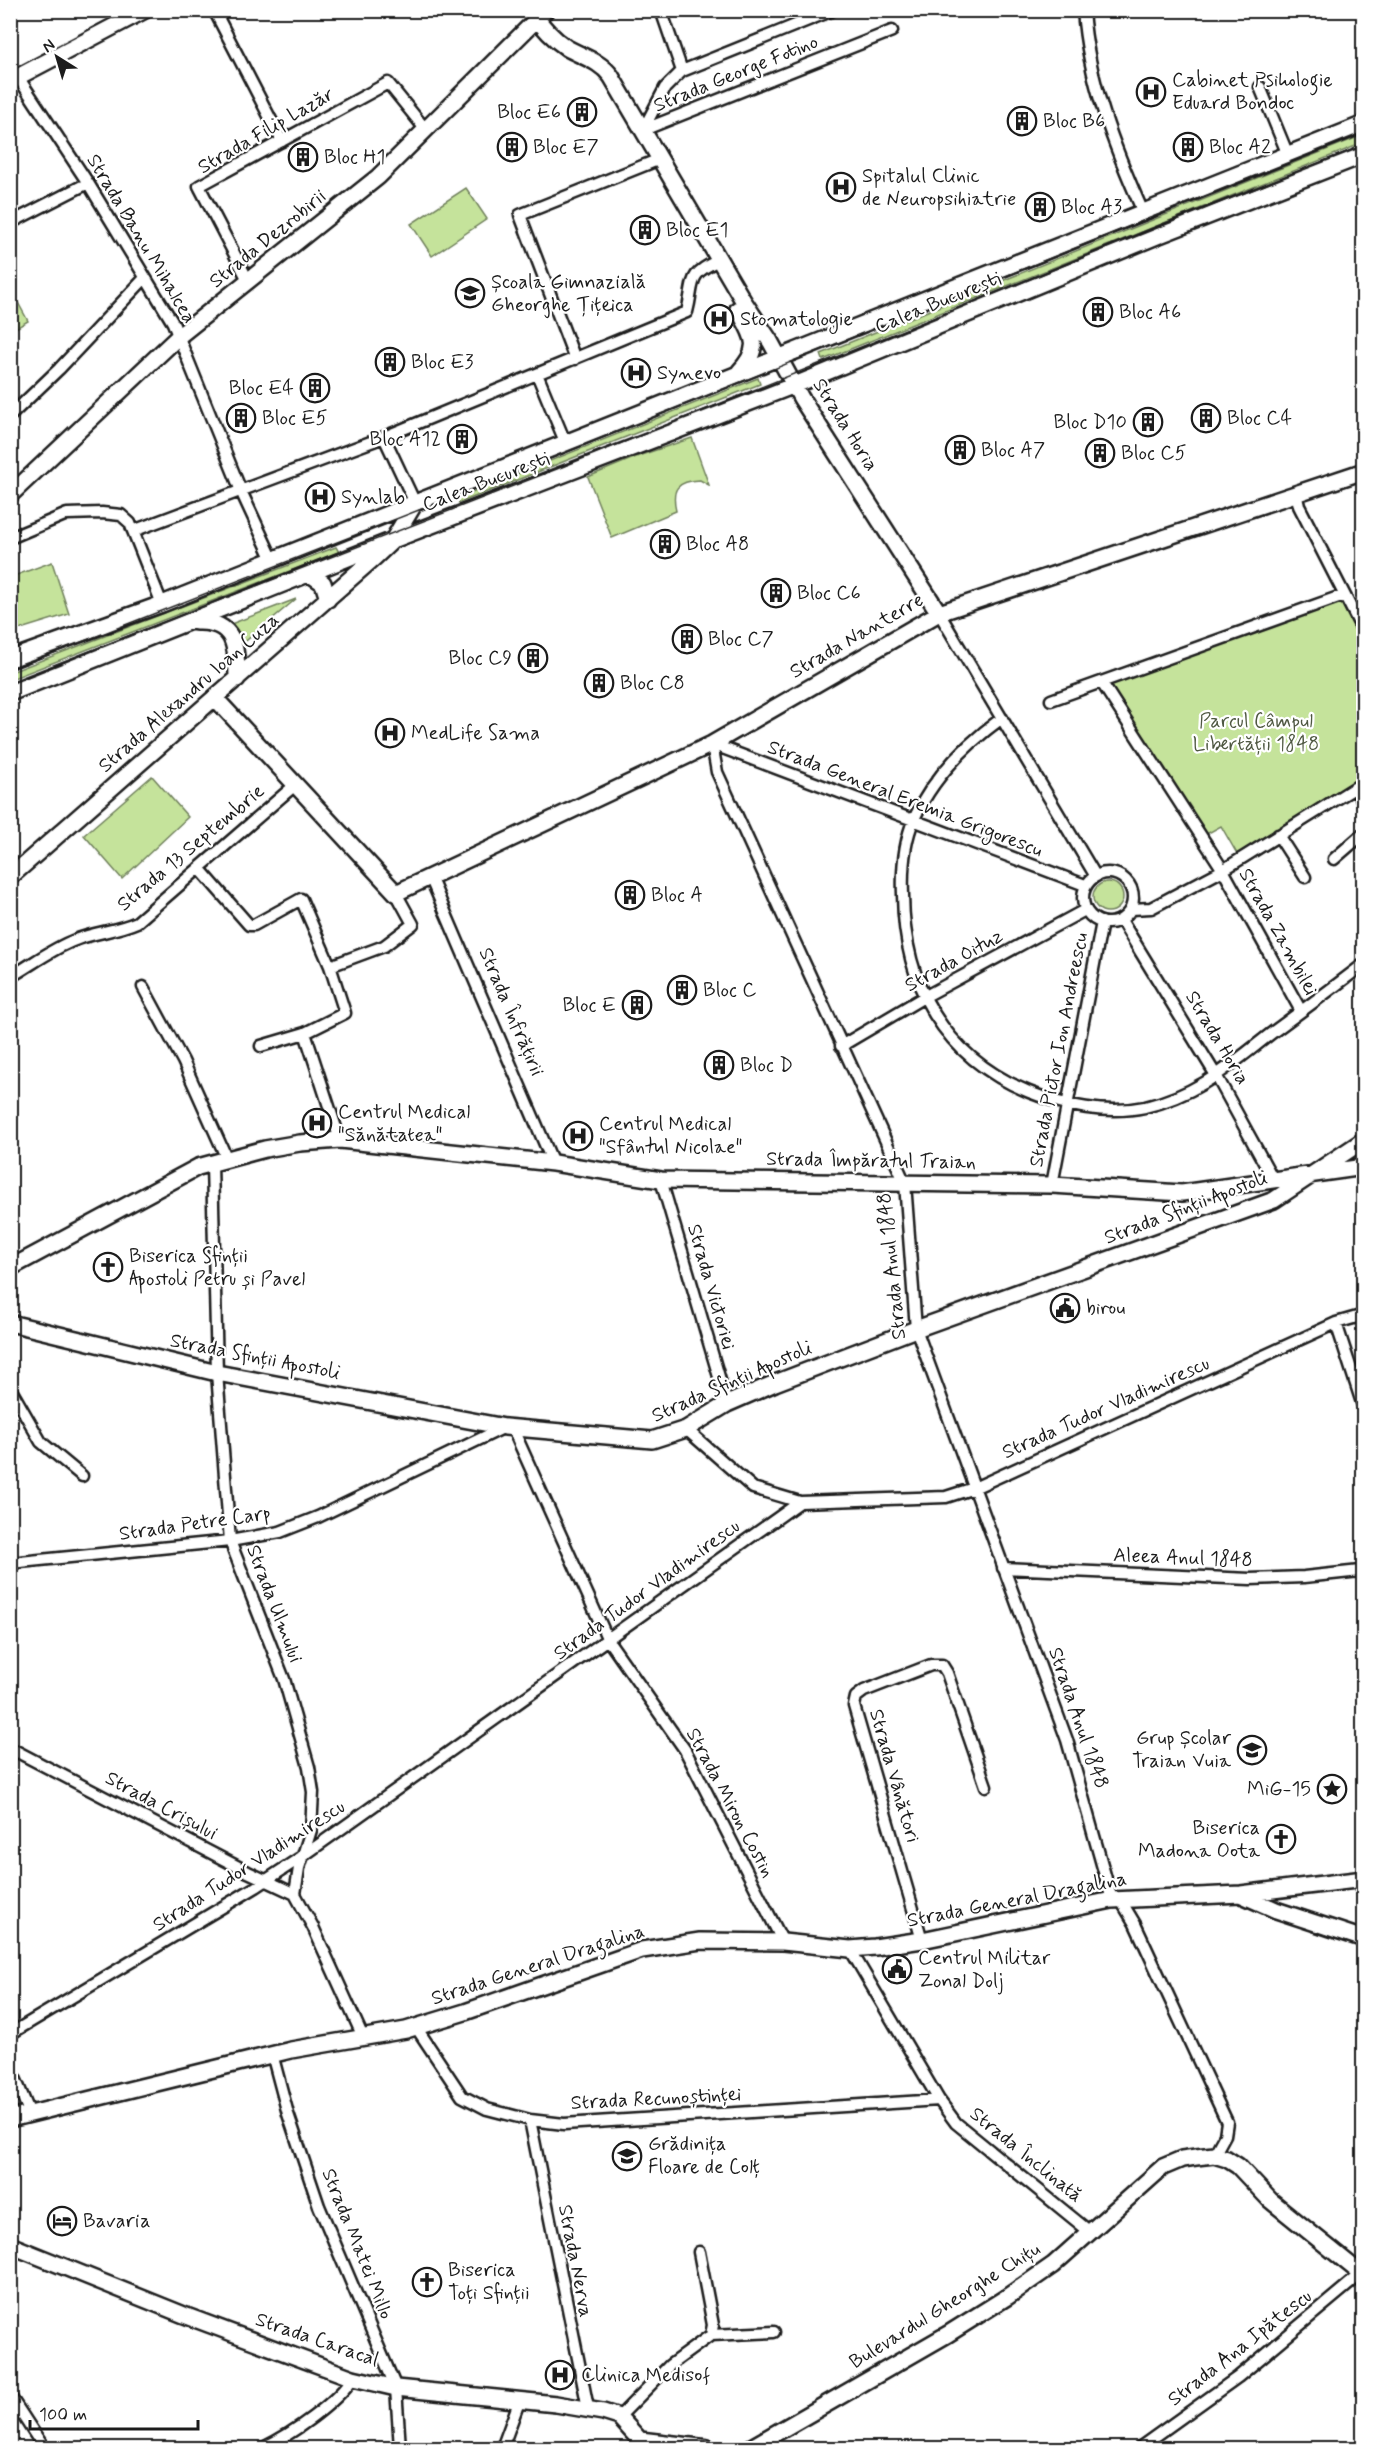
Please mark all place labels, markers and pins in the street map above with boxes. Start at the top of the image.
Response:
place label: Cabinet Psihologie Eduard Bondoc [1172,67,1333,117]
hospital icon: Cabinet Psihologie Eduard Bondoc [1135,76,1167,108]
building icon: Bloc E6 [566,96,598,128]
place label: Bloc E6 [497,99,561,126]
building icon: Bloc B6 [1006,105,1038,137]
place label: Bloc B6 [1043,108,1105,135]
building icon: Bloc E7 [496,131,528,163]
building icon: Bloc A2 [1172,131,1204,163]
place label: Bloc E7 [533,134,599,161]
place label: Bloc A2 [1209,134,1271,161]
building icon: Bloc H1 [287,141,319,173]
place label: Bloc H1 [324,144,385,171]
place label: Spitalul Clinic de Neuropsihiatrie [862,163,1016,213]
hospital icon: Spitalul Clinic de Neuropsihiatrie [825,171,857,203]
building icon: Bloc A3 [1024,191,1056,223]
place label: Bloc A3 [1061,194,1122,221]
building icon: Bloc E1 [629,214,661,246]
place label: Bloc E1 [666,217,729,244]
place label: Școala Gimnazială Gheorghe Țițeica [491,269,646,319]
school or university icon: Școala Gimnazială Gheorghe Țițeica [454,277,486,309]
building icon: Bloc A6 [1082,296,1114,328]
place label: Bloc A6 [1119,299,1181,326]
hospital icon: Stomatologie [703,303,735,335]
place label: Stomatologie [740,306,853,334]
building icon: Bloc E3 [374,346,406,378]
place label: Bloc E3 [411,349,474,376]
hospital icon: Synevo [620,357,652,389]
place label: Synevo [657,360,721,387]
building icon: Bloc E4 [299,372,331,404]
place label: Bloc E4 [229,375,294,402]
building icon: Bloc E5 [225,402,257,434]
building icon: Bloc C4 [1190,402,1222,434]
place label: Bloc E5 [262,405,328,432]
place label: Bloc C4 [1227,405,1293,432]
building icon: Bloc D10 [1132,406,1164,438]
place label: Bloc D10 [1053,409,1127,436]
building icon: Bloc A12 [446,423,478,455]
place label: Bloc A12 [370,426,441,453]
building icon: Bloc A7 [944,434,976,466]
place label: Bloc A7 [981,437,1045,464]
building icon: Bloc C5 [1084,437,1116,469]
place label: Bloc C5 [1121,440,1187,467]
hospital icon: Synlab [304,481,336,513]
place label: Synlab [341,484,405,511]
building icon: Bloc A8 [649,528,681,560]
place label: Bloc A8 [686,531,749,558]
building icon: Bloc C6 [760,577,792,609]
place label: Bloc C6 [797,580,861,607]
building icon: Bloc C7 [671,623,703,655]
place label: Bloc C7 [708,626,774,653]
building icon: Bloc C9 [517,642,549,674]
place label: Bloc C9 [449,645,512,672]
building icon: Bloc C8 [583,667,615,699]
place label: Bloc C8 [620,670,685,697]
hospital icon: MedLife Sama [374,717,406,749]
place label: MedLife Sama [411,720,540,747]
building icon: Bloc A [614,879,646,911]
place label: Bloc A [651,882,703,909]
building icon: Bloc C [666,974,698,1006]
place label: Bloc C [703,977,757,1004]
building icon: Bloc E [621,989,653,1021]
place label: Bloc E [562,992,616,1019]
building icon: Bloc D [703,1049,735,1081]
place label: Bloc D [740,1052,793,1079]
place label: Centrul Medical "Sănătatea" [338,1099,470,1149]
hospital icon: Centrul Medical "Sănătatea" [301,1107,333,1139]
place label: Centrul Medical "Sfântul Nicolae" [599,1111,742,1161]
hospital icon: Centrul Medical "Sfântul Nicolae" [562,1120,594,1152]
place label: Biserica Sfinții Apostoli Petru și Pavel [129,1243,305,1294]
church icon: Biserica Sfinții Apostoli Petru și Pavel [92,1251,124,1283]
public building icon: birou [1049,1292,1081,1324]
place label: birou [1086,1295,1125,1322]
place label: Grup Școlar Traian Vuia [1132,1725,1232,1775]
school or university icon: Grup Școlar Traian Vuia [1236,1734,1268,1766]
place icon: MiG-15 [1316,1773,1348,1805]
place label: MiG-15 [1247,1776,1311,1803]
place label: Biserica Madona Oota [1138,1815,1261,1865]
church icon: Biserica Madona Oota [1265,1823,1297,1855]
place label: Centrul Militar Zonal Dolj [918,1945,1051,1995]
public building icon: Centrul Militar Zonal Dolj [881,1953,913,1985]
place label: Grădinița Floare de Colț [648,2131,760,2181]
school or university icon: Grădinița Floare de Colț [611,2140,643,2172]
hotel icon: Bavaria [46,2205,78,2237]
place label: Bavaria [83,2208,150,2235]
place label: Biserica Toți Sfinții [448,2257,530,2307]
church icon: Biserica Toți Sfinții [411,2266,443,2298]
hospital icon: Clinica Medisof [544,2359,576,2391]
place label: Clinica Medisof [581,2362,710,2389]

